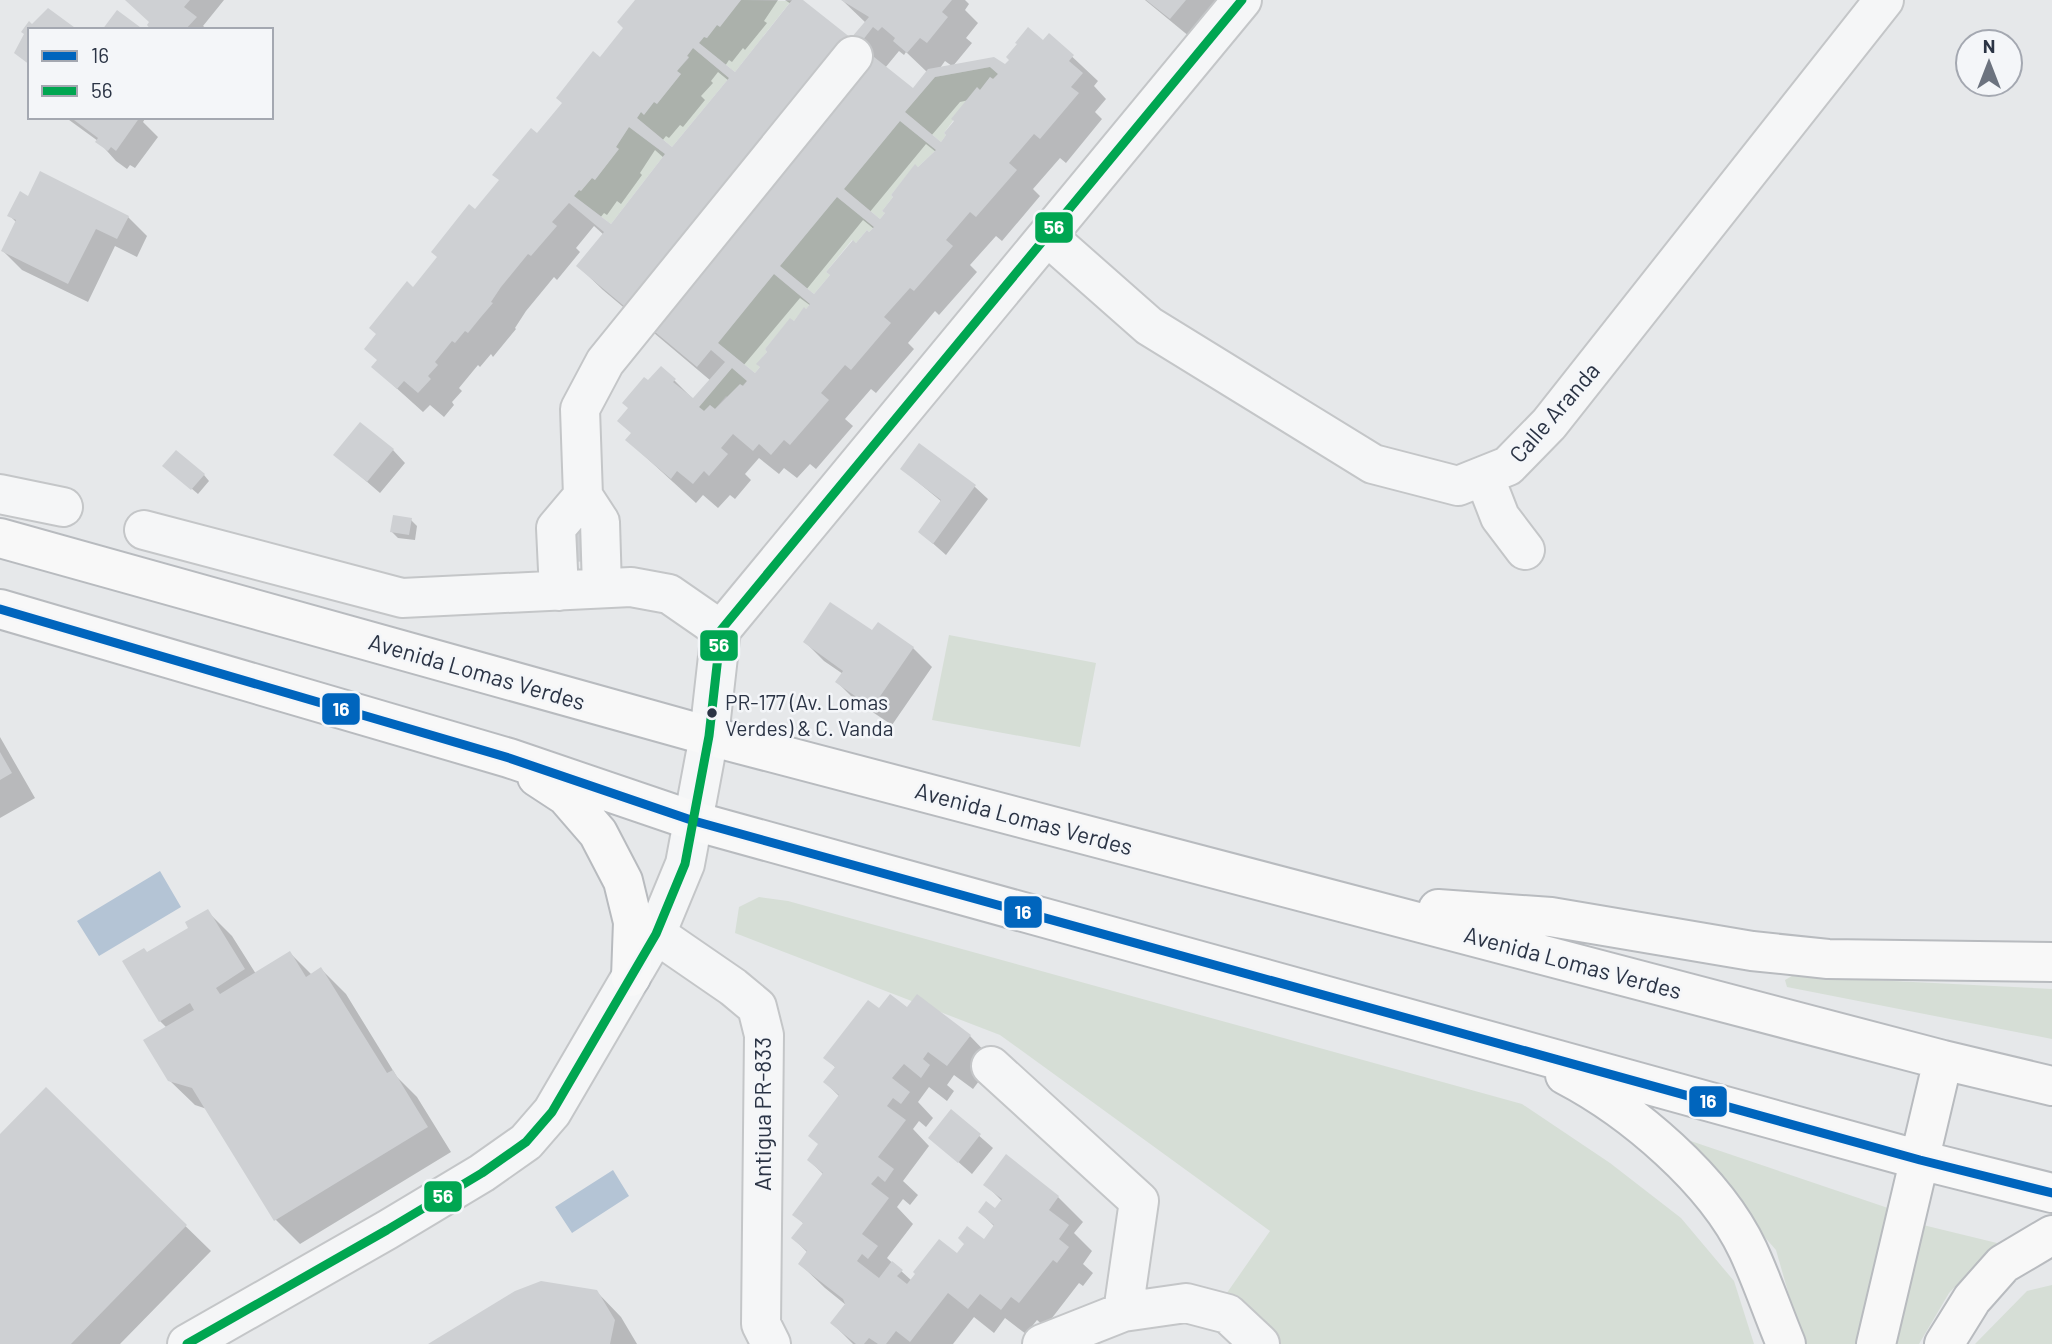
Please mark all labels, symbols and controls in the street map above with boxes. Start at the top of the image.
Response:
legend [28,28,273,119]
north arrow [1954,28,2024,98]
text: N [1983,34,1995,57]
text: 16 [91,42,109,67]
text: 56 [91,77,113,102]
line badge: 56 [1034,211,1074,244]
text: 56 [1044,215,1064,238]
street label: Calle Aranda [1503,356,1605,468]
street label: Avenida Lomas Verdes [366,627,588,715]
line badge: 56 [699,629,739,662]
text: 56 [709,633,729,656]
place label: PR-177 (Av. Lomas Verdes) & C. Vanda [725,689,893,740]
line badge: 16 [321,692,361,726]
text: 16 [333,697,349,720]
marker: PR-177 (Av. Lomas Verdes) & C. Vanda [705,706,719,720]
street label: Avenida Lomas Verdes [912,775,1136,861]
line badge: 16 [1003,895,1043,929]
text: 16 [1015,900,1031,923]
street label: Avenida Lomas Verdes [1461,919,1685,1005]
street label: Antigua PR-833 [748,1037,776,1191]
line badge: 16 [1688,1085,1728,1118]
text: 16 [1700,1089,1716,1112]
line badge: 56 [423,1180,463,1213]
text: 56 [433,1184,453,1207]

